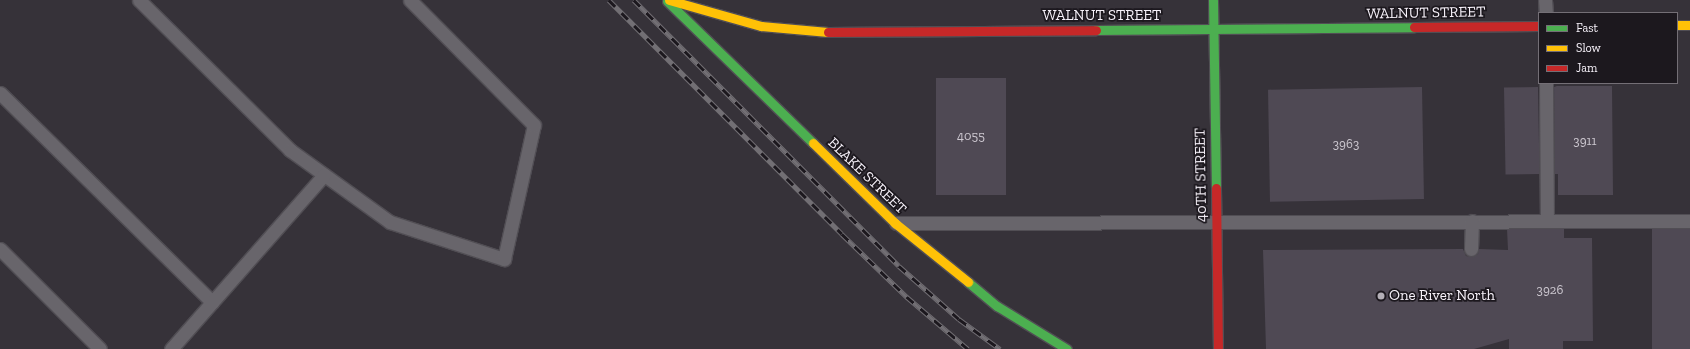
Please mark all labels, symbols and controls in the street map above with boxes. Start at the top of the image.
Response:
street label: WALNUT STREET [1366,3,1486,23]
street label: WALNUT STREET [1042,7,1162,25]
legend [1538,12,1678,84]
text: Fast [1576,21,1598,35]
text: Slow [1576,41,1601,55]
text: Jam [1576,61,1597,75]
house number: 4055 [957,128,985,144]
street label: 40TH STREET [1191,128,1211,222]
house number: 3911 [1573,133,1597,149]
street label: BLAKE STREET [824,134,910,218]
house number: 3963 [1333,136,1359,152]
house number: 3926 [1537,282,1563,298]
place label: One River North [1389,287,1495,305]
marker: One River North [1376,291,1386,301]

